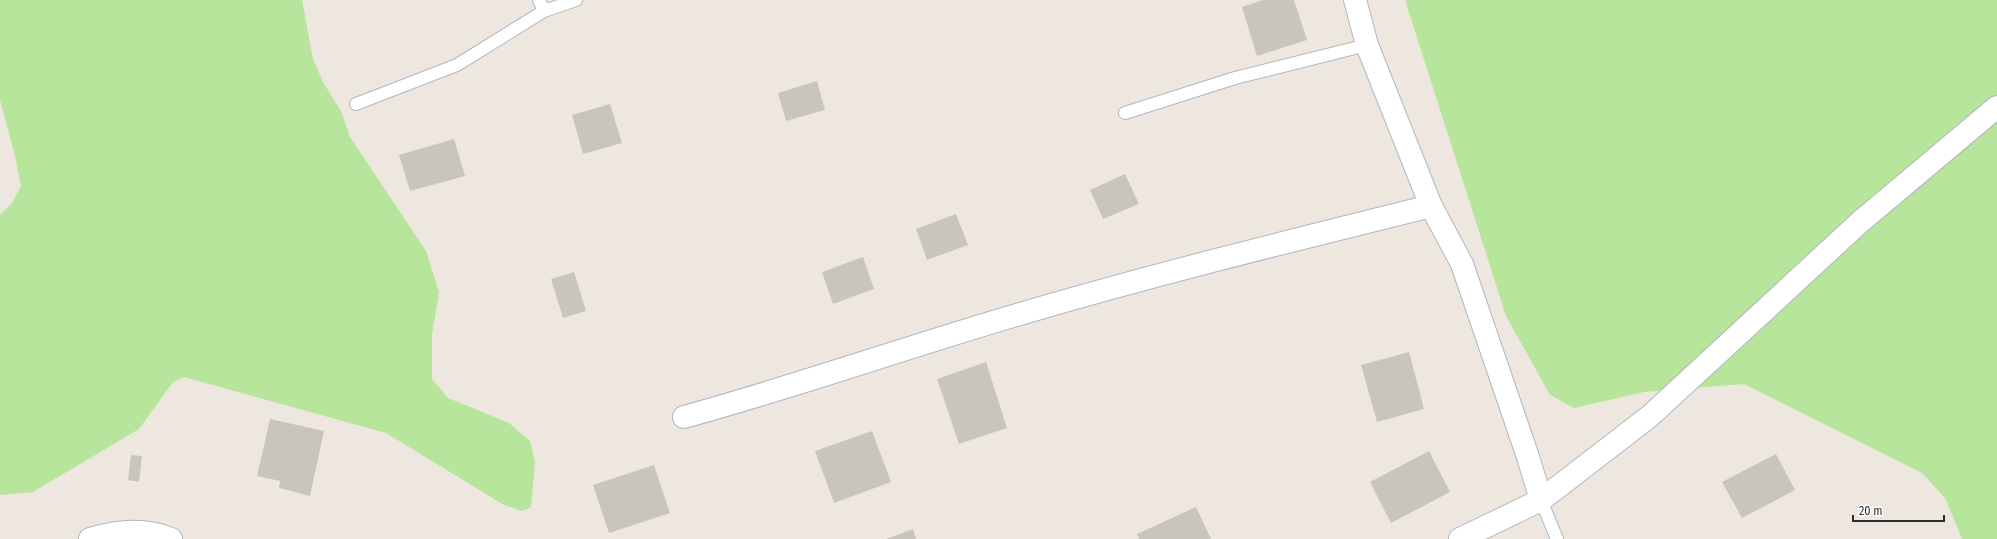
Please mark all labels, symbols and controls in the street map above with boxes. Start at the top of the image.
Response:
scale bar [1853,497,1944,523]
text: 20 m [1859,504,1883,518]

